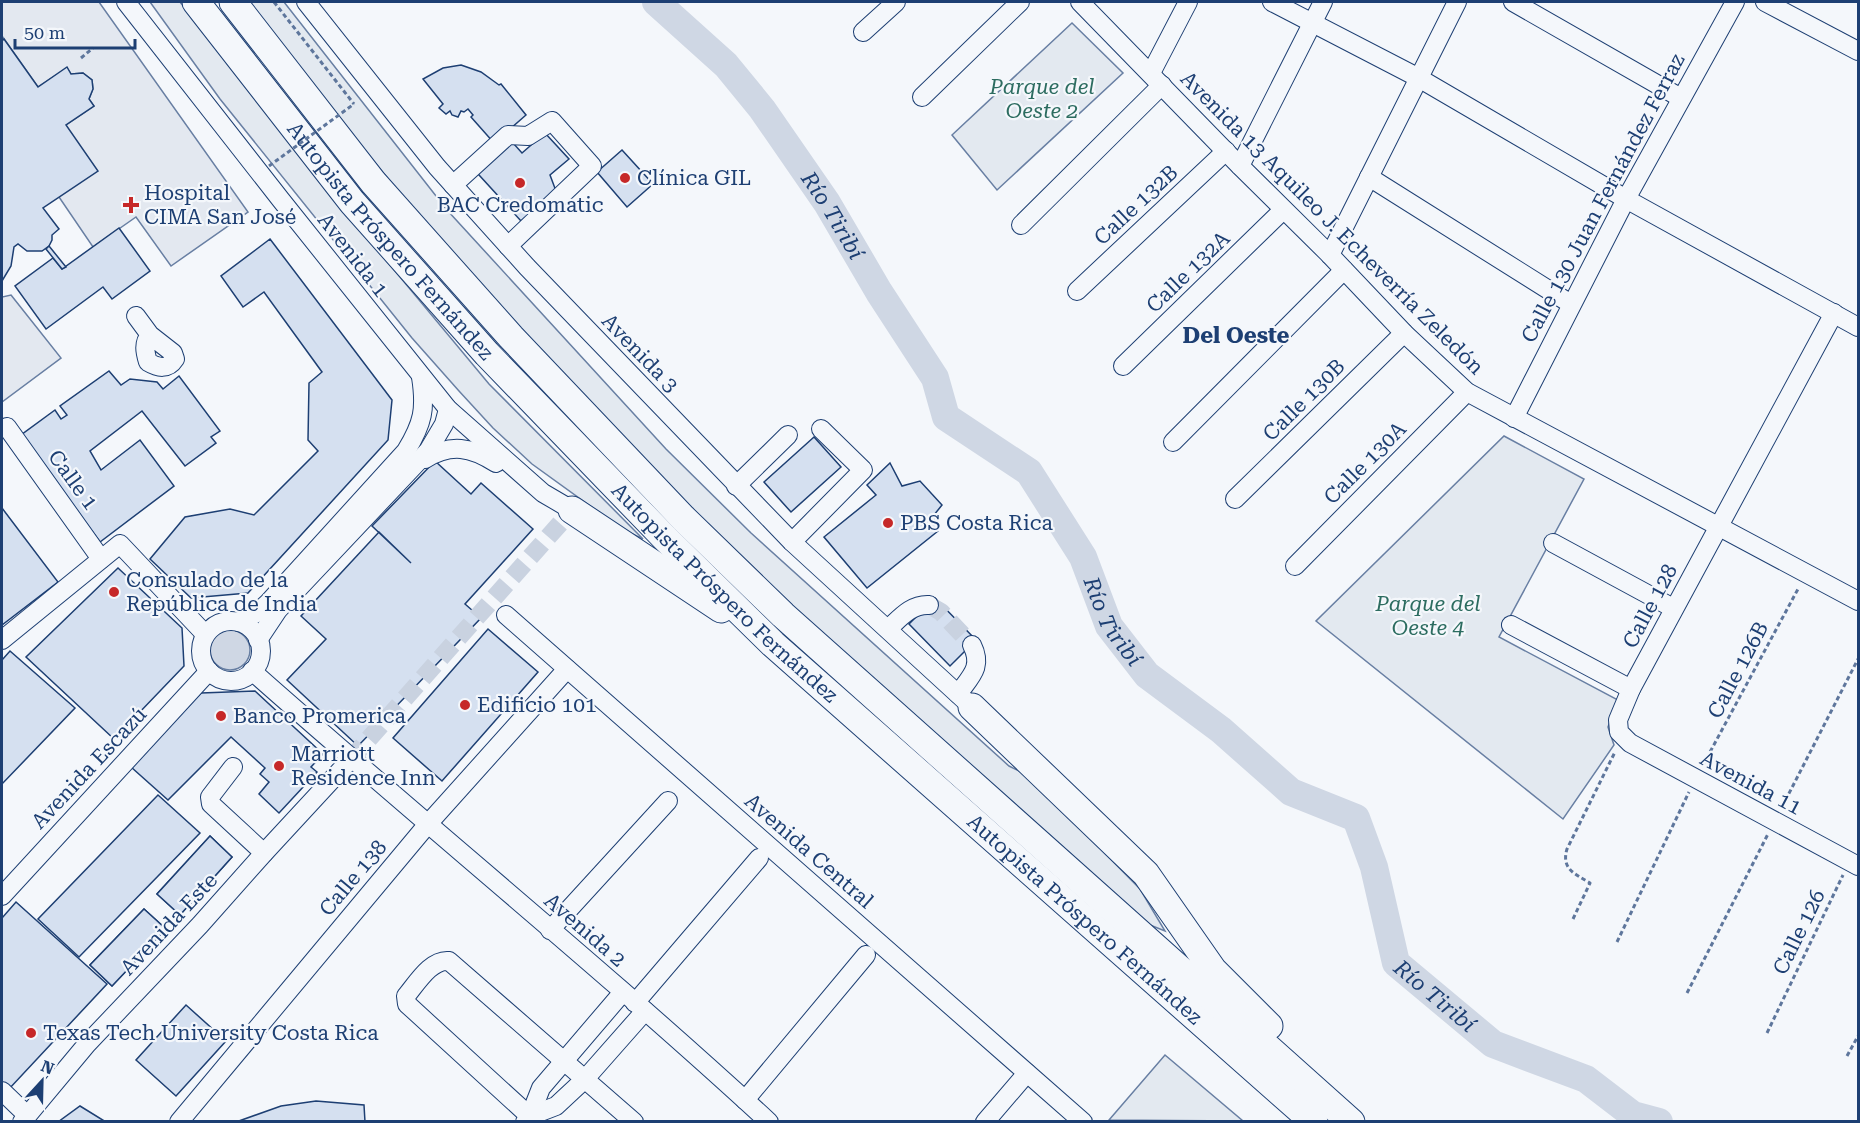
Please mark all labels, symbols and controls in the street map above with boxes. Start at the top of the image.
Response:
scale bar [15,12,135,50]
text: 50 m [24,22,65,43]
street label: Calle 130 Juan Fernández Ferraz [1516,49,1690,346]
street label: Avenida 13 Aquileo J. Echeverría Zeledón [1176,67,1489,380]
park label: Parque del Oeste 2 [988,75,1095,123]
street label: Autopista Próspero Fernández [282,117,498,365]
street label: Calle 132B [1089,160,1183,250]
place label: Clínica GIL [637,166,751,190]
water label: Río Tiribí [796,166,870,265]
marker: Clínica GIL [618,171,632,185]
marker: BAC Credomatic [513,176,527,190]
place label: Hospital CIMA San José [144,181,296,229]
place label: BAC Credomatic [437,193,604,217]
marker: Hospital CIMA San José [122,196,140,214]
street label: Avenida 1 [313,208,393,302]
street label: Calle 132A [1141,226,1235,318]
street label: Avenida 3 [597,309,683,397]
district label: Del Oeste [1183,323,1290,348]
street label: Calle 130B [1258,354,1350,446]
street label: Calle 130A [1319,417,1411,509]
street label: Calle 1 [43,445,103,515]
street label: Autopista Próspero Fernández [607,478,843,707]
place label: PBS Costa Rica [900,511,1053,535]
marker: PBS Costa Rica [881,516,895,530]
street label: Calle 128 [1618,560,1682,652]
place label: Consulado de la República de India [126,568,318,616]
water label: Río Tiribí [1079,572,1148,671]
marker: Consulado de la República de India [107,585,121,599]
park label: Parque del Oeste 4 [1374,592,1481,640]
street label: Calle 126B [1703,618,1773,722]
place label: Edificio 101 [477,693,597,717]
marker: Edificio 101 [458,698,472,712]
street label: Avenida Escazú [27,702,151,834]
place label: Banco Promerica [233,704,406,728]
marker: Banco Promerica [214,709,228,723]
place label: Marriott Residence Inn [291,742,436,790]
street label: Avenida 11 [1696,746,1806,820]
marker: Marriott Residence Inn [272,759,286,773]
street label: Avenida Central [740,789,878,914]
street label: Autopista Próspero Fernández [962,809,1207,1029]
street label: Calle 138 [314,835,392,921]
street label: Avenida Este [116,868,222,980]
street label: Calle 126 [1768,886,1830,978]
street label: Avenida 2 [540,888,630,972]
water label: Río Tiribí [1389,954,1482,1038]
place label: Texas Tech University Costa Rica [43,1021,379,1045]
marker: Texas Tech University Costa Rica [24,1026,38,1040]
north arrow [12,1051,72,1111]
text: N [38,1056,57,1079]

